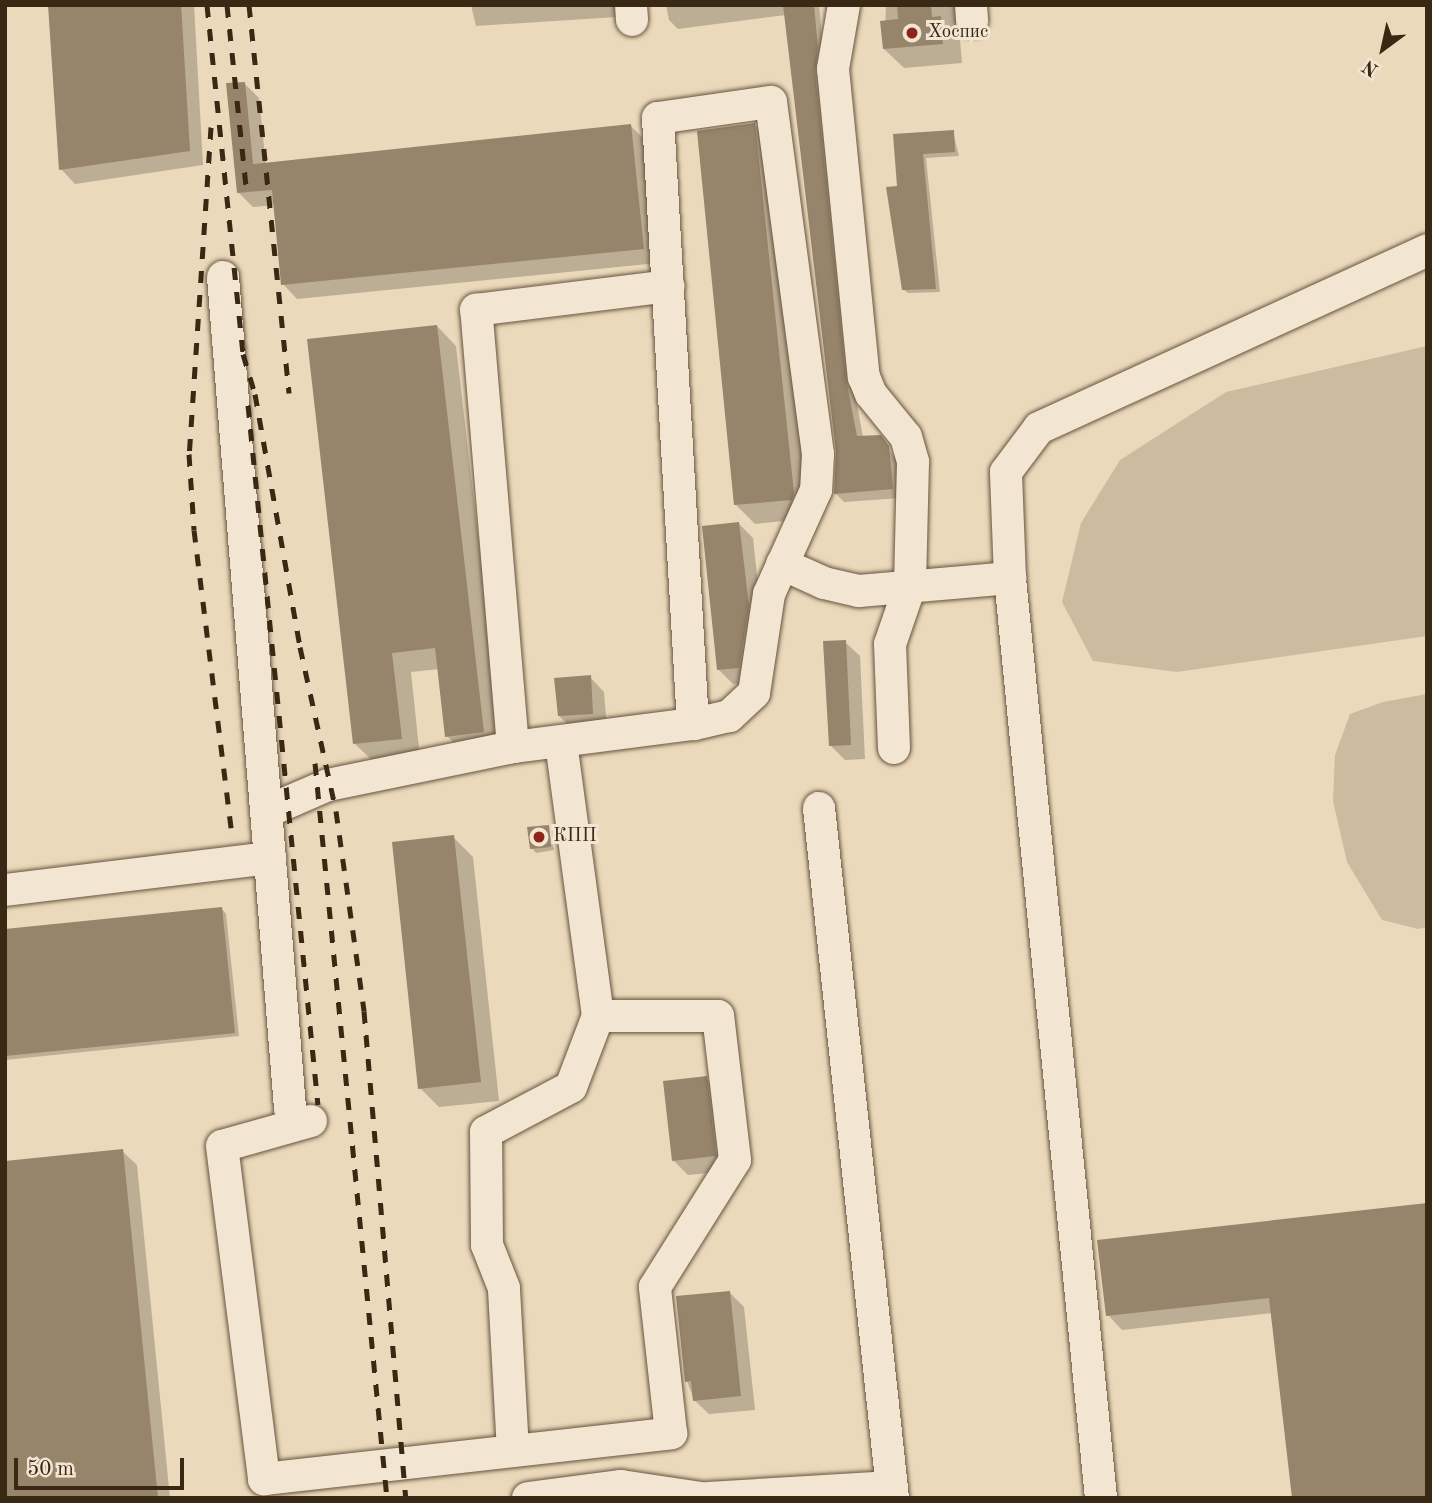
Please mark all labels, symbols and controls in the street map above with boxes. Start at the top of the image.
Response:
north arrow [1348,14,1418,84]
place label: Хоспис [928,22,988,44]
marker: Хоспис [902,23,922,43]
text: N [1360,55,1383,79]
place label: КПП [553,826,597,848]
marker: КПП [531,829,547,845]
scale bar [18,1444,187,1488]
text: 50 m [27,1459,74,1480]

